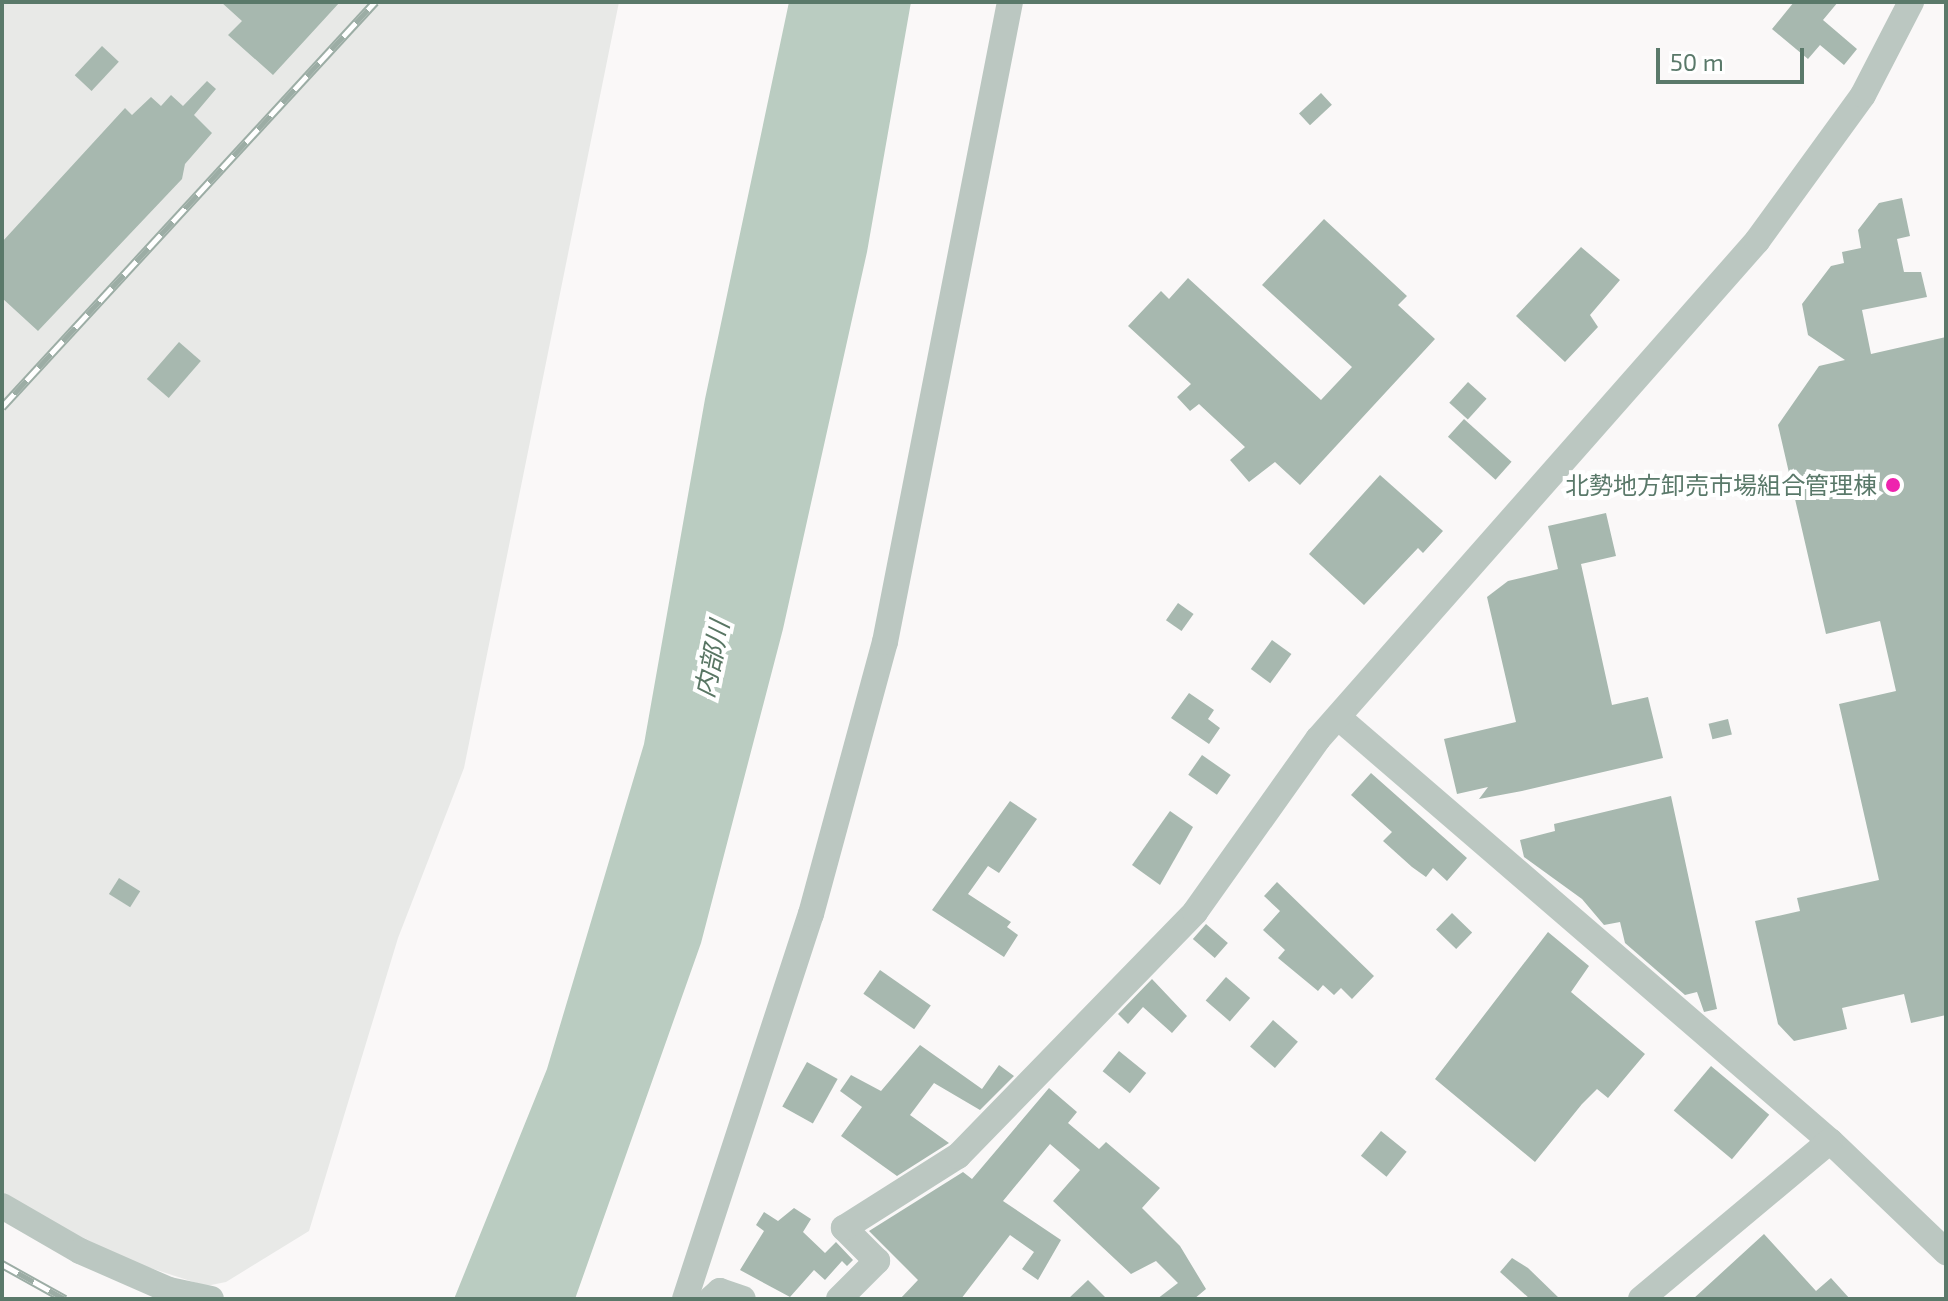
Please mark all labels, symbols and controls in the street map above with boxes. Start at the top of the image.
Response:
scale bar [1660,32,1808,82]
text: 50 m [1670,47,1724,76]
place label: 北勢地方卸売市場組合管理棟 [1565,471,1877,499]
marker: 北勢地方卸売市場組合管理棟 [1884,476,1902,494]
water label: 内部川 [688,618,734,700]

